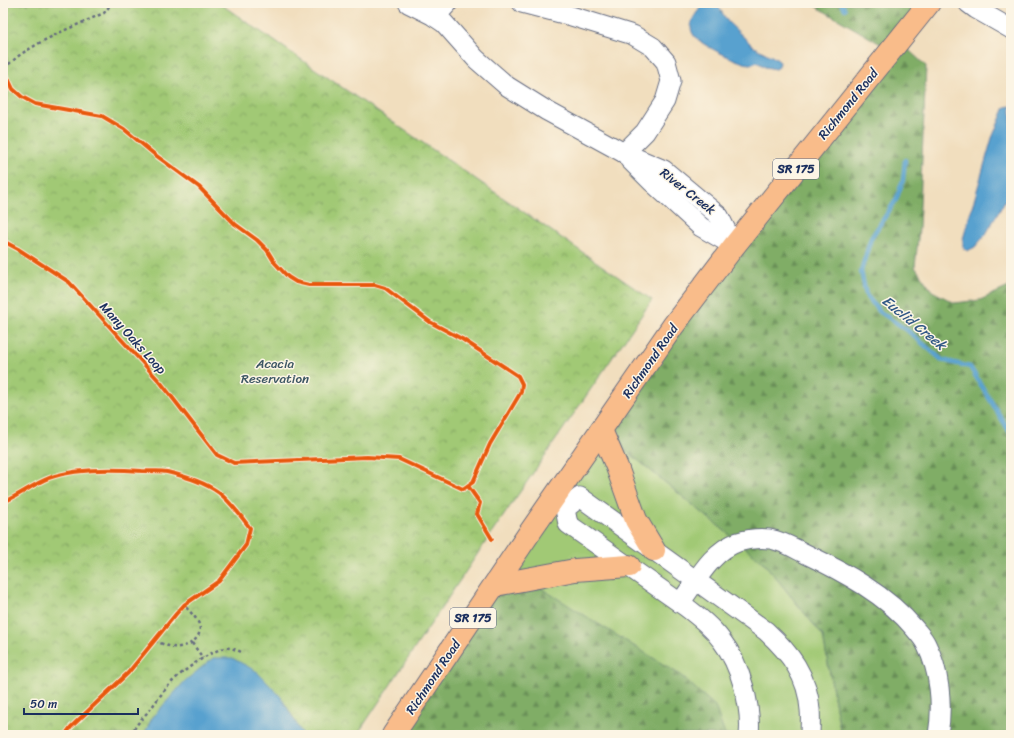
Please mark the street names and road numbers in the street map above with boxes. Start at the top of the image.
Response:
street label: Richmond Road [812,62,885,145]
road number: SR 175 [773,159,819,179]
street label: River Creek [655,162,721,221]
street label: Many Oaks Loop [94,296,172,380]
street label: Richmond Road [616,318,685,403]
road number: SR 175 [450,608,496,628]
street label: Richmond Road [399,634,467,719]

